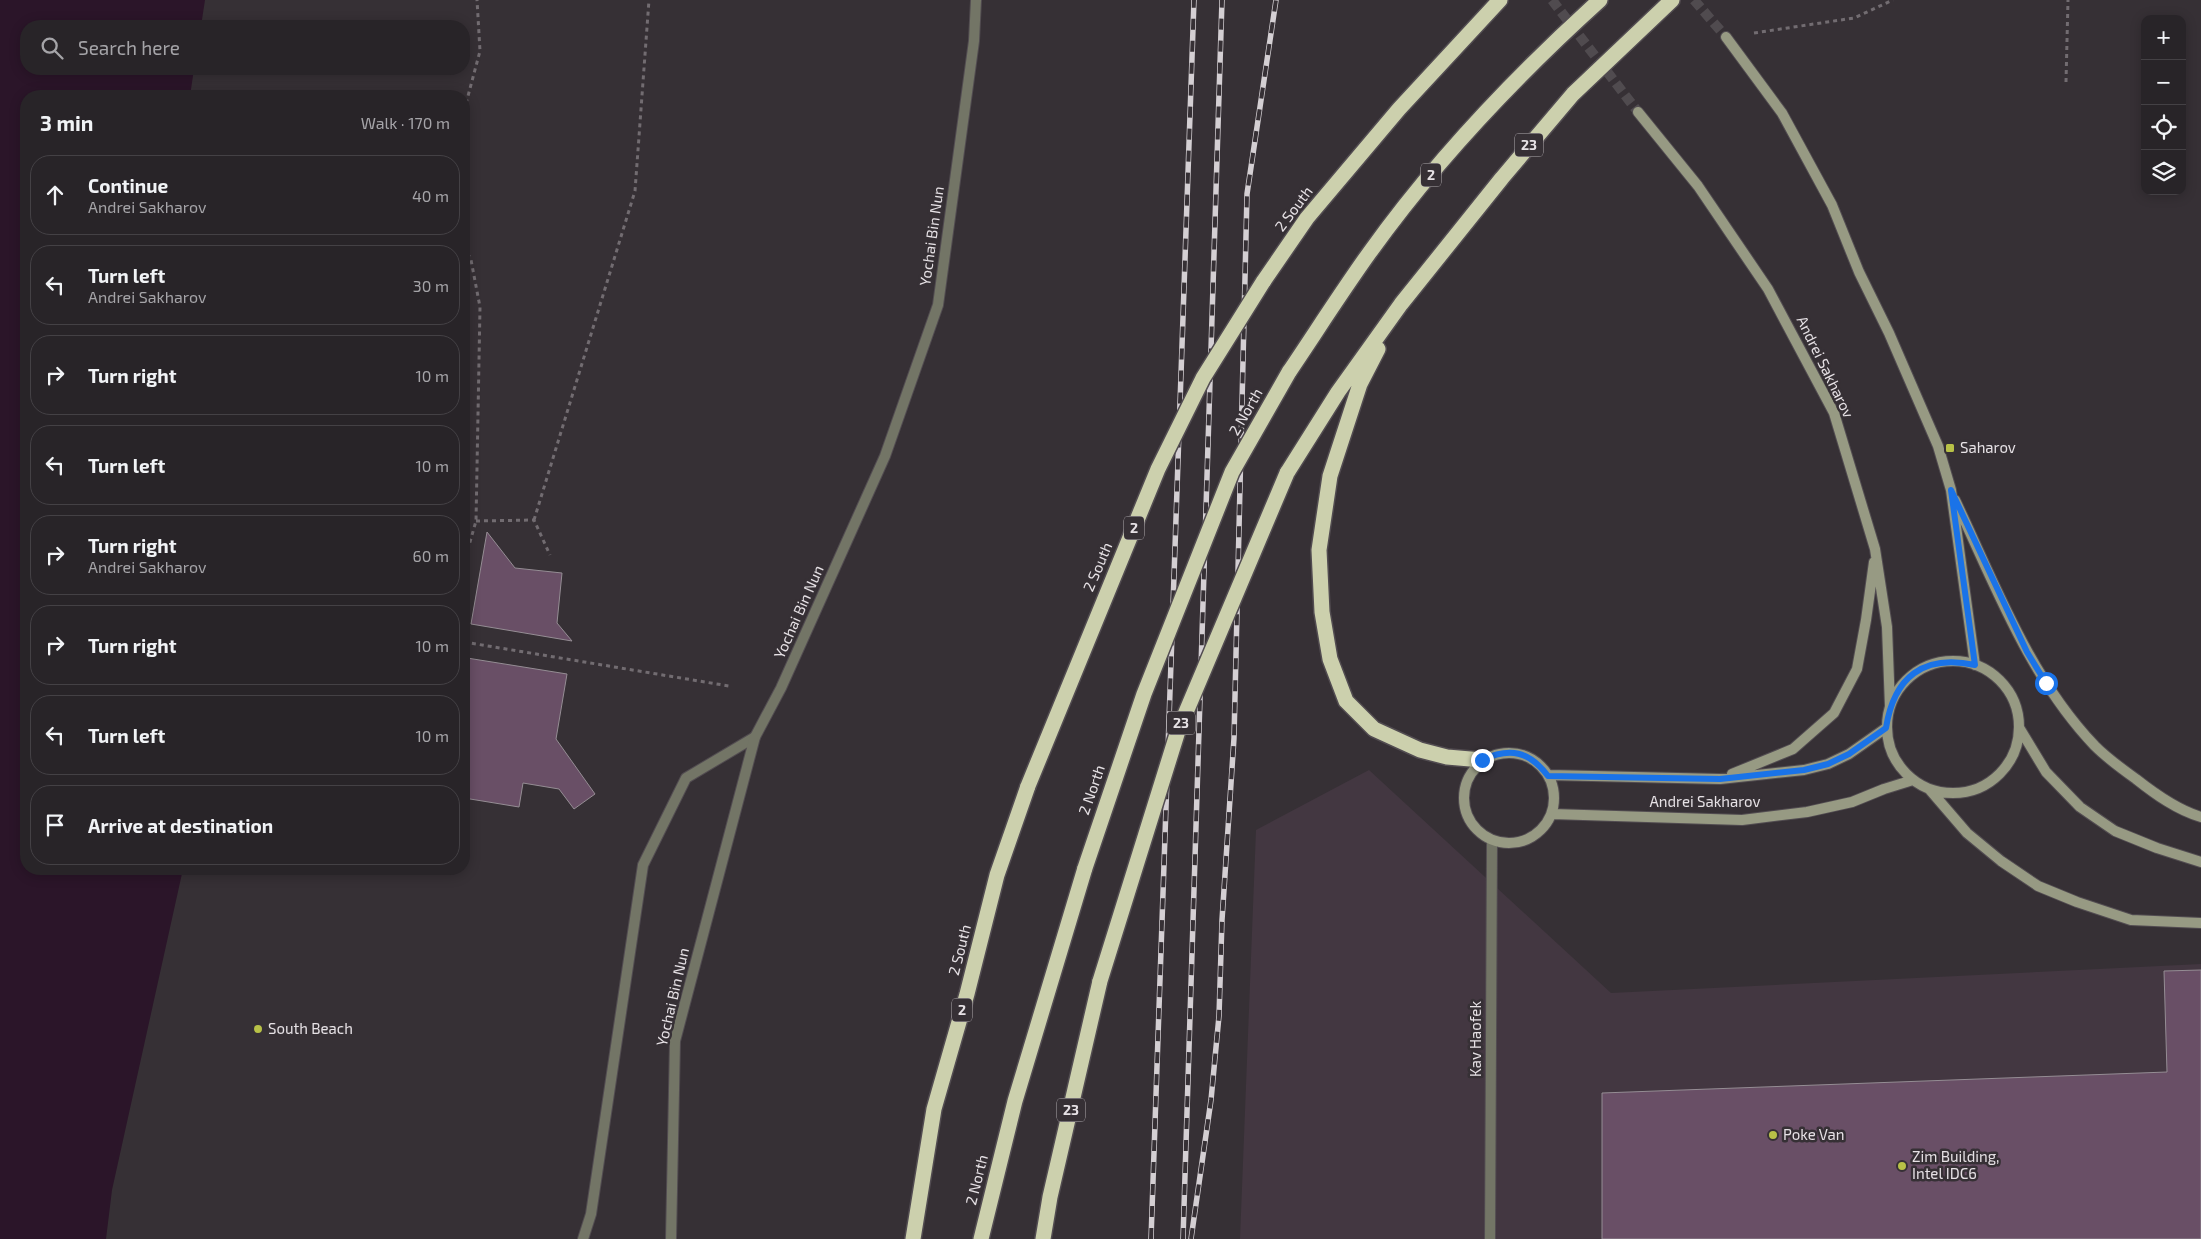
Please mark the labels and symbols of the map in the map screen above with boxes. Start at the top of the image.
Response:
road number: 23 [1515,134,1543,156]
road number: 2 [1421,164,1441,186]
street label: 2 South [1270,182,1316,234]
street label: Yochai Bin Nun [915,185,947,287]
street label: Andrei Sakharov [1793,313,1858,420]
street label: 2 North [1225,385,1266,438]
place label: Saharov [1960,438,2016,456]
marker: Saharov [1944,442,1956,454]
road number: 2 [1124,516,1144,540]
street label: 2 South [1079,539,1115,594]
street label: Yochai Bin Nun [769,562,827,661]
route start [2035,672,2058,695]
road number: 23 [1167,711,1195,734]
route end [1471,749,1494,772]
street label: 2 North [1074,762,1108,817]
street label: Andrei Sakharov [1649,792,1761,810]
street label: 2 South [944,922,974,977]
street label: Yochai Bin Nun [652,946,692,1048]
road number: 2 [952,998,972,1022]
street label: Kav Haofek [1466,1001,1484,1077]
place label: South Beach [268,1019,353,1037]
marker: South Beach [252,1023,264,1035]
road number: 23 [1057,1098,1085,1122]
place label: Poke Van [1783,1125,1844,1143]
marker: Poke Van [1767,1129,1779,1141]
place label: Zim Building, Intel IDC6 [1912,1147,2000,1182]
street label: 2 North [961,1153,991,1207]
marker: Zim Building, Intel IDC6 [1896,1160,1908,1172]

